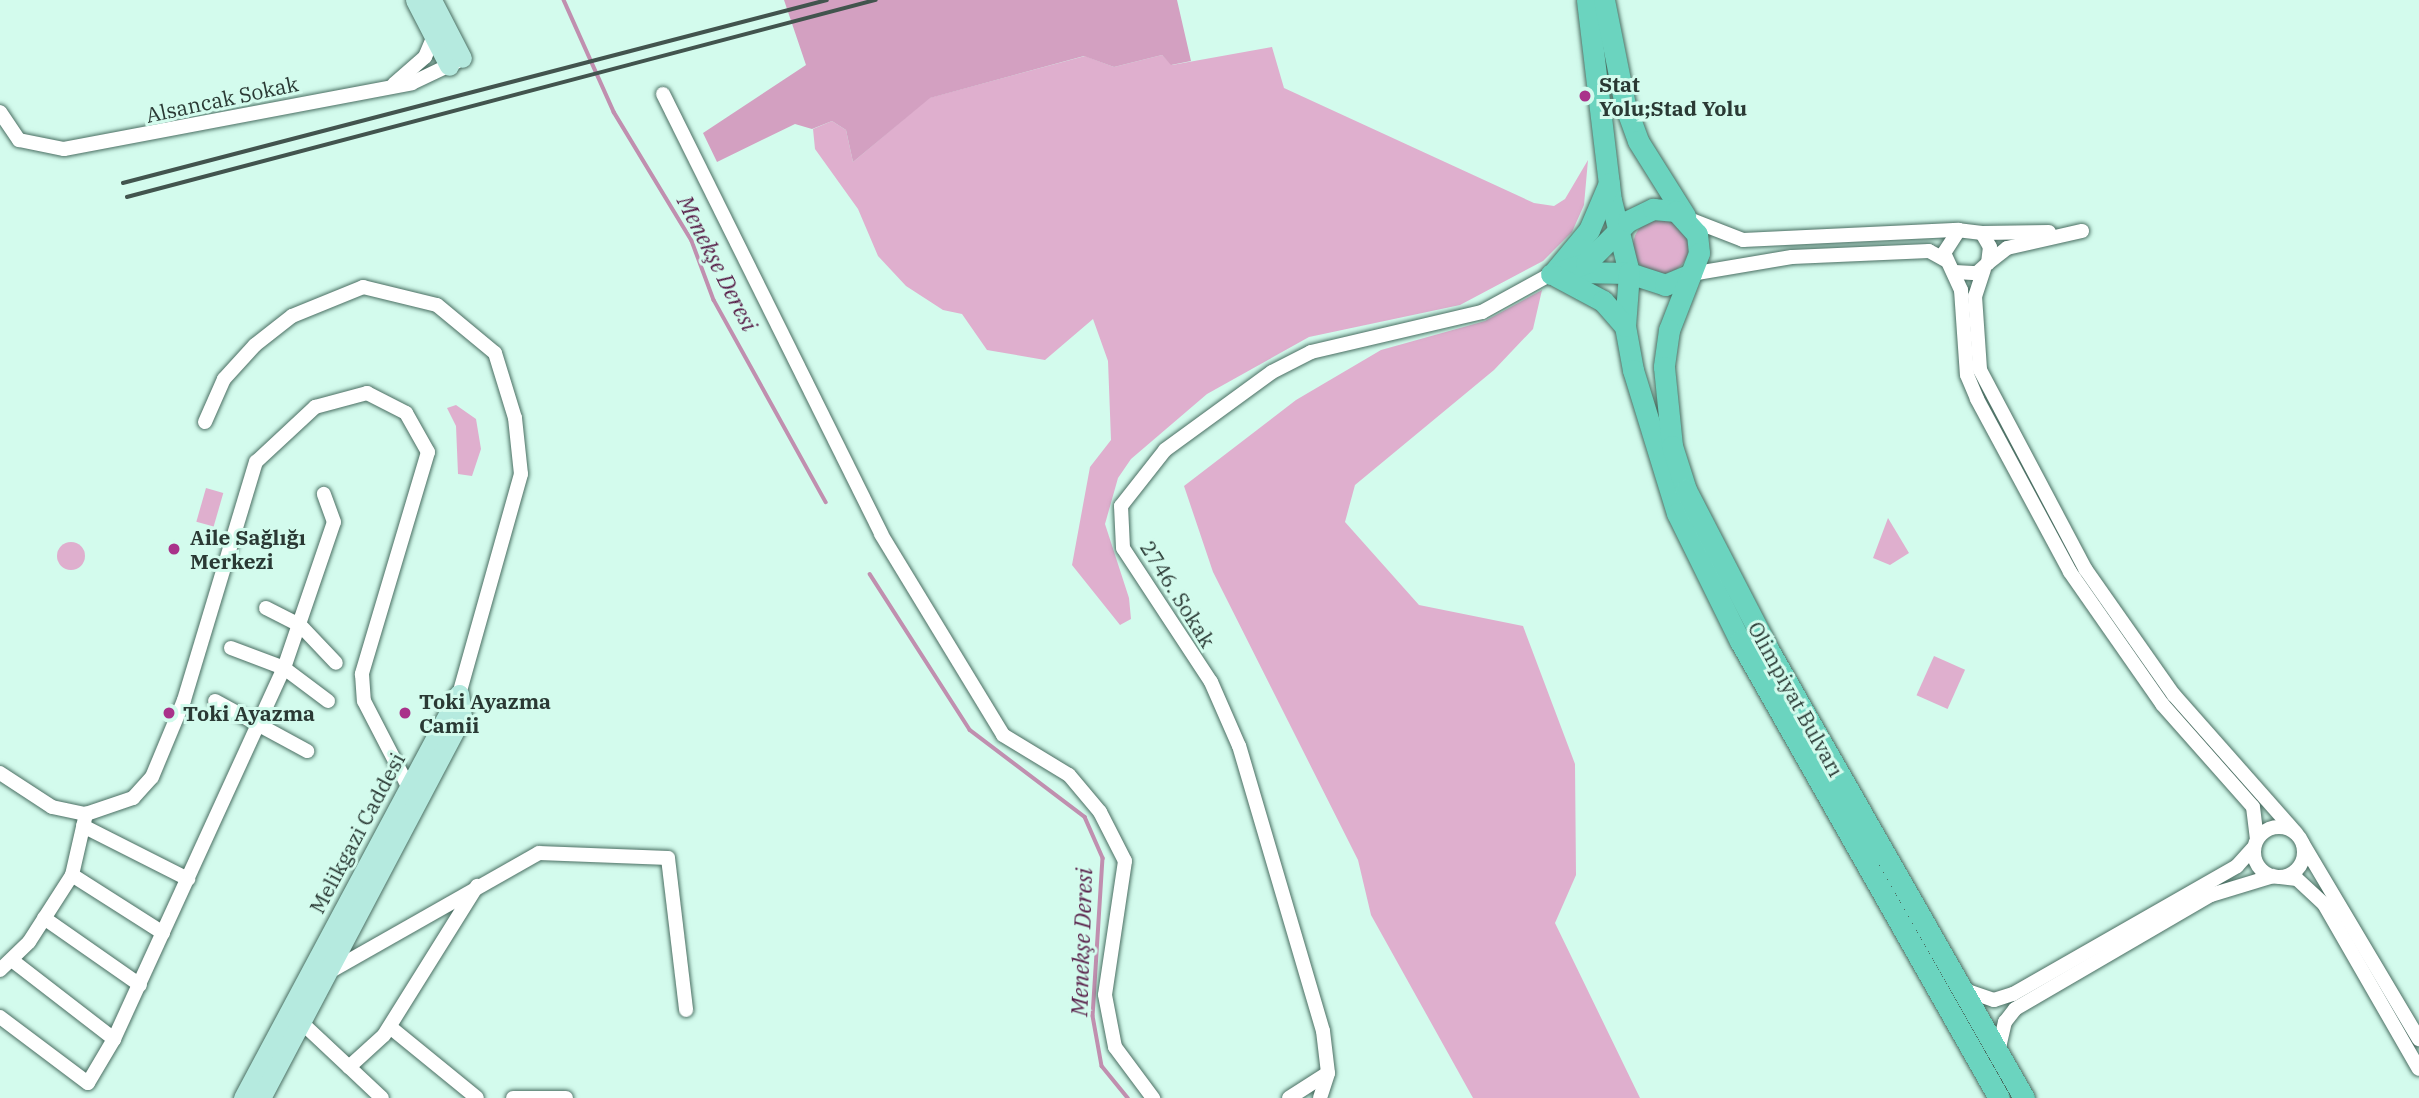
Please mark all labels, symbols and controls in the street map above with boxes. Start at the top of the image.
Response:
street label: Alsancak Sokak [143,71,301,127]
place label: Stat Yolu;Stad Yolu [1599,71,1747,121]
marker: Stat Yolu;Stad Yolu [1577,88,1593,104]
water label: Menekşe Deresi [672,190,764,336]
place label: Aile Sağlığı Merkezi [190,524,306,574]
street label: 2746. Sokak [1135,536,1221,652]
marker: Aile Sağlığı Merkezi [164,539,184,559]
street label: Olimpiyat Bulvarı [1743,617,1849,781]
place label: Toki Ayazma Camii [419,688,551,738]
place label: Toki Ayazma [183,700,315,726]
marker: Toki Ayazma [161,705,177,721]
marker: Toki Ayazma Camii [397,705,413,721]
street label: Melikgazi Caddesi [304,748,410,918]
water label: Menekşe Deresi [1065,867,1097,1017]

